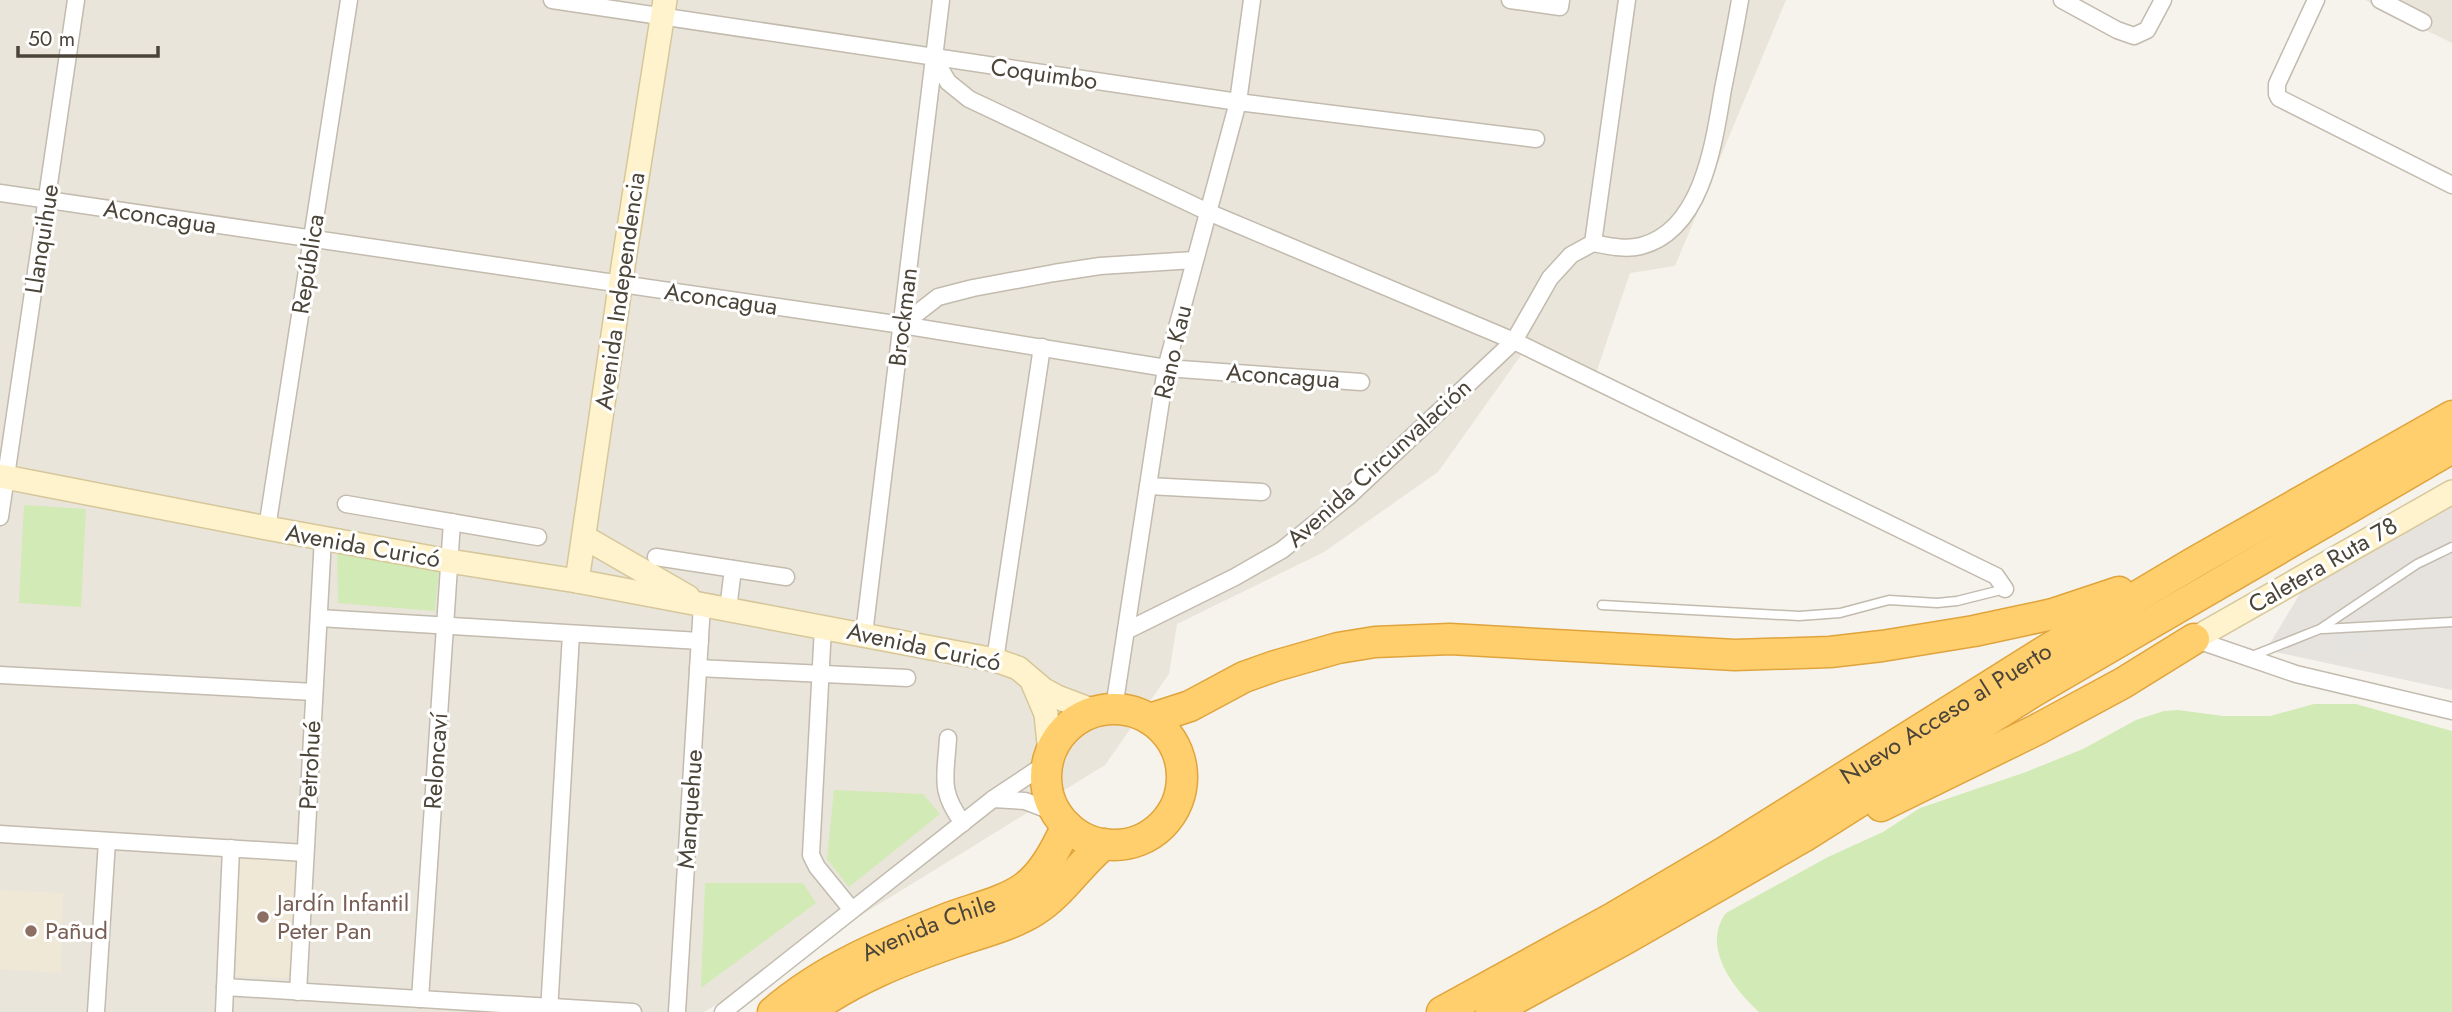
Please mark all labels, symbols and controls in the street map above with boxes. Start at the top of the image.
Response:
scale bar [18,14,158,58]
text: 50 m [28,24,75,54]
street label: Coquimbo [988,49,1100,98]
street label: Avenida Independencia [586,170,654,412]
street label: Llanquihue [16,182,67,296]
street label: Aconcagua [101,190,219,243]
street label: República [282,212,333,316]
street label: Brockman [879,266,926,368]
street label: Aconcagua [662,273,780,324]
street label: Rano Kau [1145,301,1200,402]
street label: Aconcagua [1225,354,1341,397]
street label: Avenida Circunvalación [1278,370,1479,555]
street label: Caletera Ruta 78 [2242,508,2404,622]
street label: Avenida Curicó [283,515,443,576]
street label: Avenida Curicó [844,613,1004,680]
street label: Nuevo Acceso al Puerto [1833,633,2058,793]
street label: Reloncaví [415,711,456,810]
street label: Petrohué [290,720,329,810]
street label: Manquehue [668,748,711,870]
place label: Jardín Infantil Peter Pan [274,885,409,948]
street label: Avenida Chile [855,885,1000,970]
marker: Jardín Infantil Peter Pan [255,909,271,925]
place label: Pañud [45,913,108,948]
marker: Pañud [23,923,39,939]

